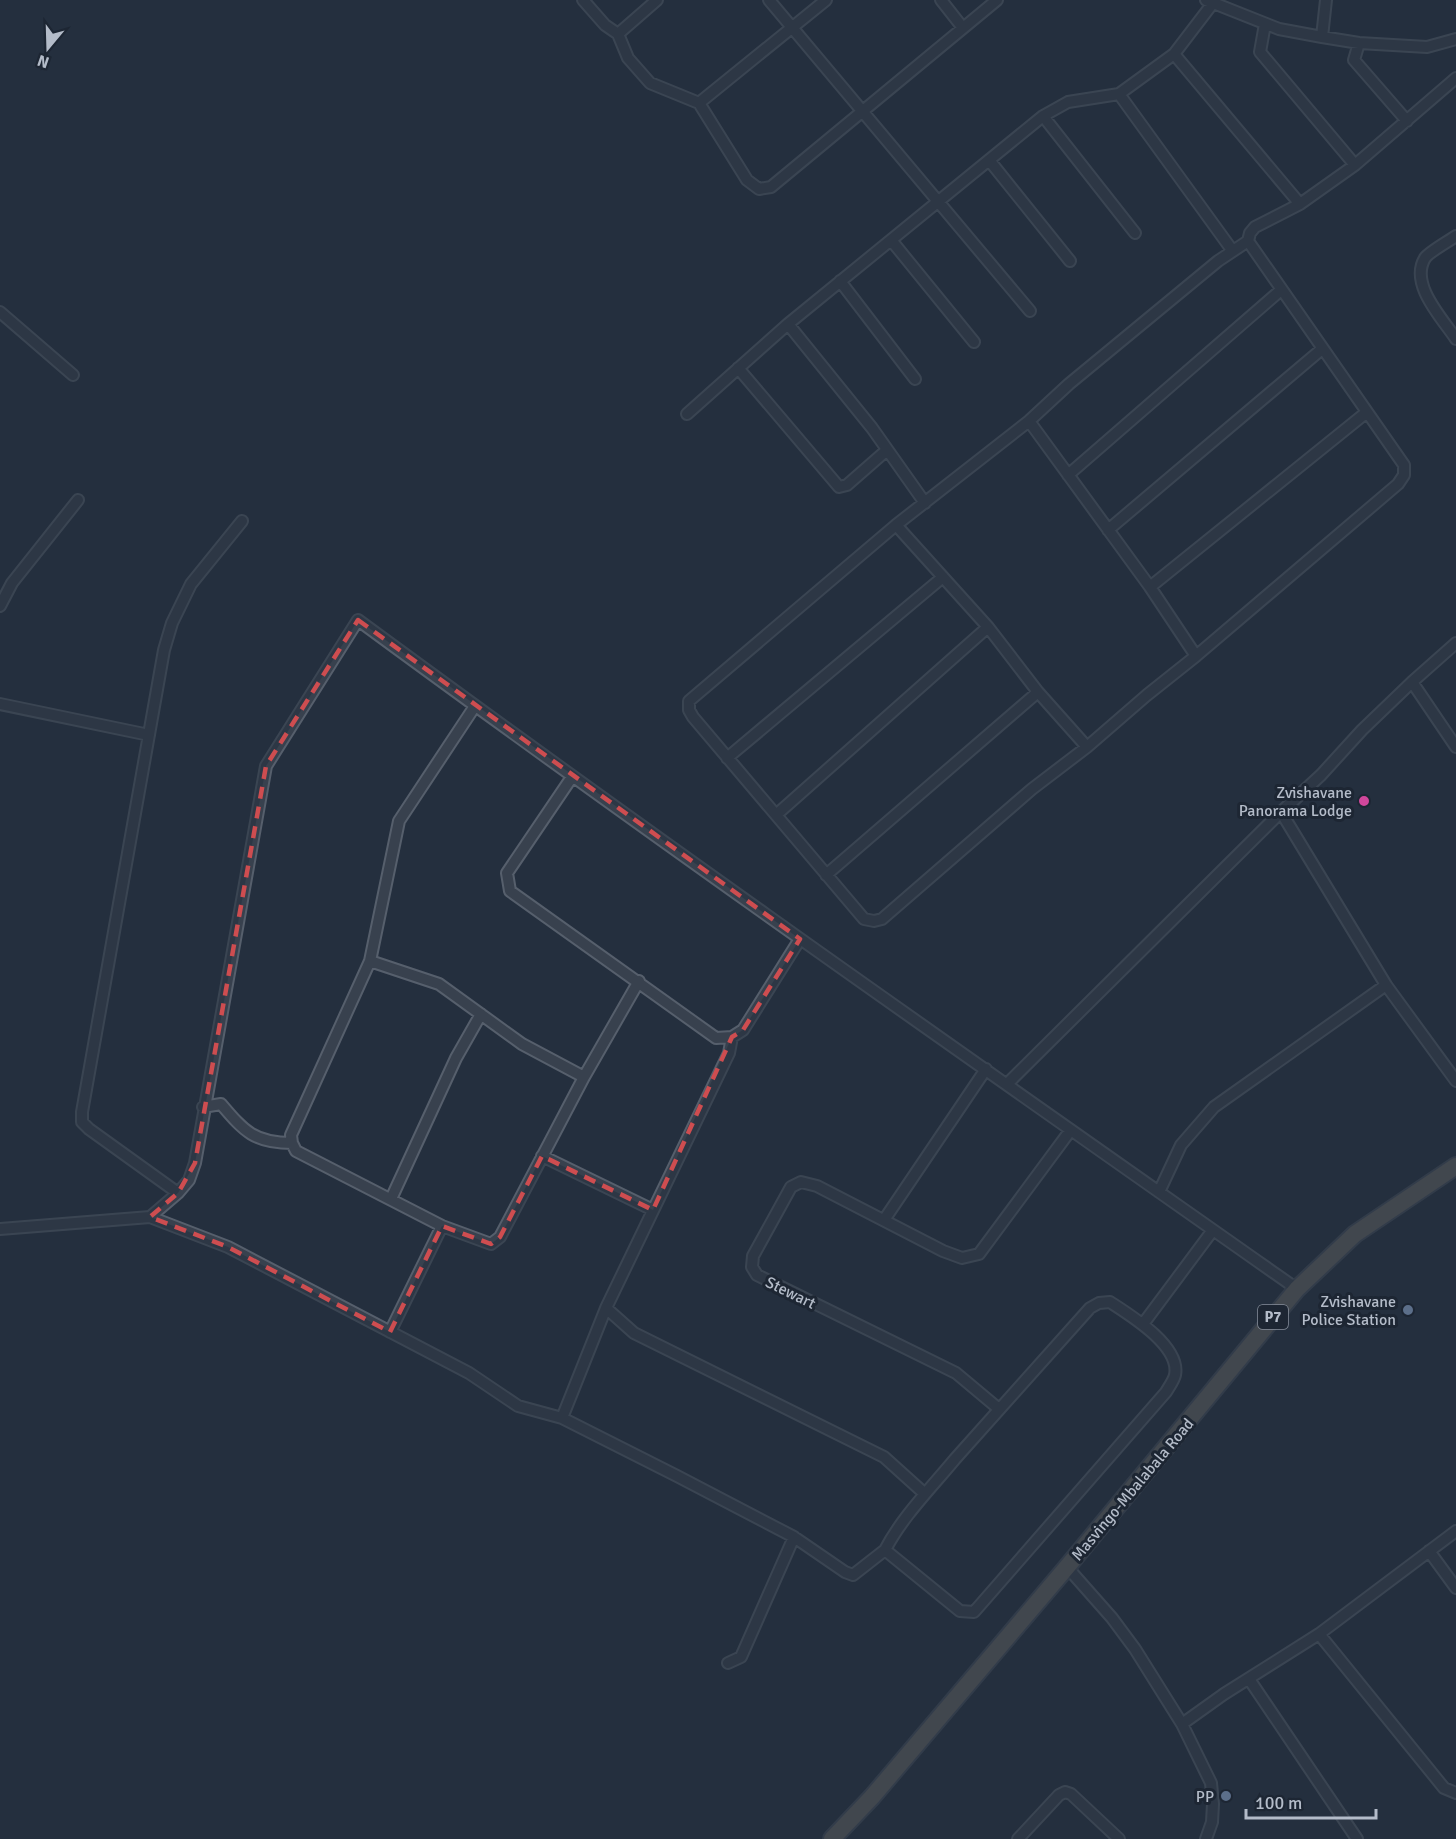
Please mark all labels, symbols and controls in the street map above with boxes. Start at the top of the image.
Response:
north arrow [18,18,78,78]
text: N [35,50,52,73]
place label: Zvishavane Panorama Lodge [1239,783,1352,821]
marker: Zvishavane Panorama Lodge [1357,794,1371,808]
street label: Stewart [762,1272,819,1314]
place label: Zvishavane Police Station [1302,1292,1396,1330]
marker: Zvishavane Police Station [1401,1303,1415,1317]
road number: P7 [1258,1305,1288,1329]
street label: Masvingo-Mbalabala Road [1067,1414,1198,1565]
scale bar [1246,1782,1376,1820]
place label: PP [1196,1787,1214,1807]
marker: PP [1219,1789,1233,1803]
text: 100 m [1255,1792,1302,1814]

